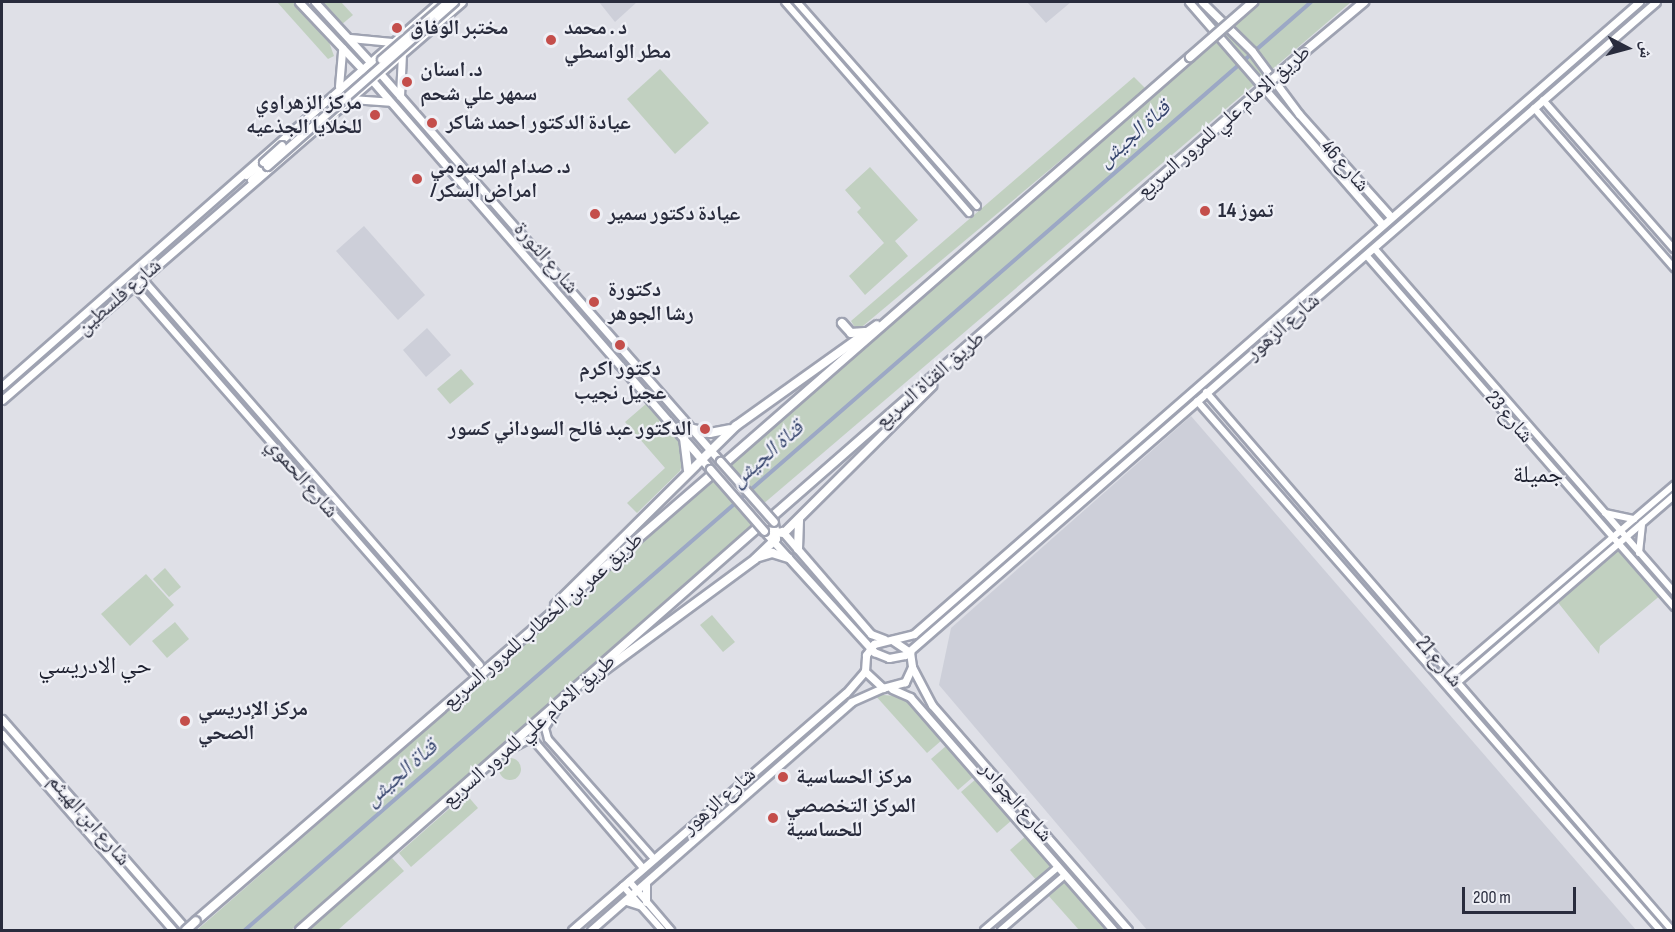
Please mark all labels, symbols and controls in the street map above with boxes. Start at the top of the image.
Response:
place label: مختبر الوفاق [410,15,508,41]
place label: د . محمد مطر الواسطي [564,15,671,65]
north arrow [1597,18,1657,78]
marker: مختبر الوفاق [388,19,406,37]
marker: د . محمد مطر الواسطي [542,31,560,49]
street label: طريق الامام علي للمرور السريع [1132,40,1316,204]
text: ش [1635,40,1656,59]
place label: د. اسنان سمهر علي شحم [420,57,537,107]
marker: د. اسنان سمهر علي شحم [398,73,416,91]
place label: مركز الزهراوي للخلايا الجذعيه [246,90,362,140]
water label: قناة الجيش [1092,95,1176,173]
marker: مركز الزهراوي للخلايا الجذعيه [366,106,384,124]
place label: عيادة الدكتور احمد شاكر [446,110,631,136]
marker: عيادة الدكتور احمد شاكر [423,114,441,132]
street label: شارع 46 [1315,135,1375,197]
place label: د. صدام المرسومي /امراض السكر [430,154,571,204]
marker: د. صدام المرسومي /امراض السكر [408,170,426,188]
place label: 14 تموز [1218,198,1273,224]
place label: عيادة دكتور سمير [608,201,740,227]
marker: 14 تموز [1196,202,1214,220]
marker: عيادة دكتور سمير [586,205,604,223]
street label: شارع الثورة [508,217,584,299]
street label: شارع فلسطين [71,253,167,341]
place label: دكتورة رشا الجوهر [608,277,694,327]
street label: شارع الزهور [1241,288,1325,366]
marker: دكتورة رشا الجوهر [585,293,603,311]
street label: طريق القناة السريع [870,326,990,434]
marker: دكتور اكرم عجيل نجيب [611,336,629,354]
place label: دكتور اكرم عجيل نجيب [574,356,666,406]
street label: شارع 23 [1480,386,1538,448]
water label: قناة الجيش [725,415,809,493]
place label: الدكتور عبد فالح السوداني كسور [448,416,692,442]
marker: الدكتور عبد فالح السوداني كسور [696,420,714,438]
street label: شارع الحموي [260,433,344,523]
district label: جميلة [1513,461,1563,489]
street label: طريق عمر بن الخطاب للمرور السريع [438,527,648,715]
street label: شارع 21 [1410,631,1468,693]
street label: طريق الامام علي للمرور السريع [437,649,621,813]
district label: حي الادريسي [38,652,152,680]
place label: مركز الإدريسي الصحي [198,696,308,746]
marker: مركز الإدريسي الصحي [176,712,194,730]
water label: قناة الجيش [359,734,443,812]
street label: شارع الچوادر [974,757,1058,847]
street label: شارع الزهور [677,762,761,840]
place label: مركز الحساسية [796,764,912,790]
marker: مركز الحساسية [774,768,792,786]
street label: شارع ابن الهيثم [42,769,136,871]
place label: المركز التخصصي للحساسية [786,793,916,843]
marker: المركز التخصصي للحساسية [764,809,782,827]
scale bar [1465,875,1579,913]
text: 200 m [1473,887,1511,908]

